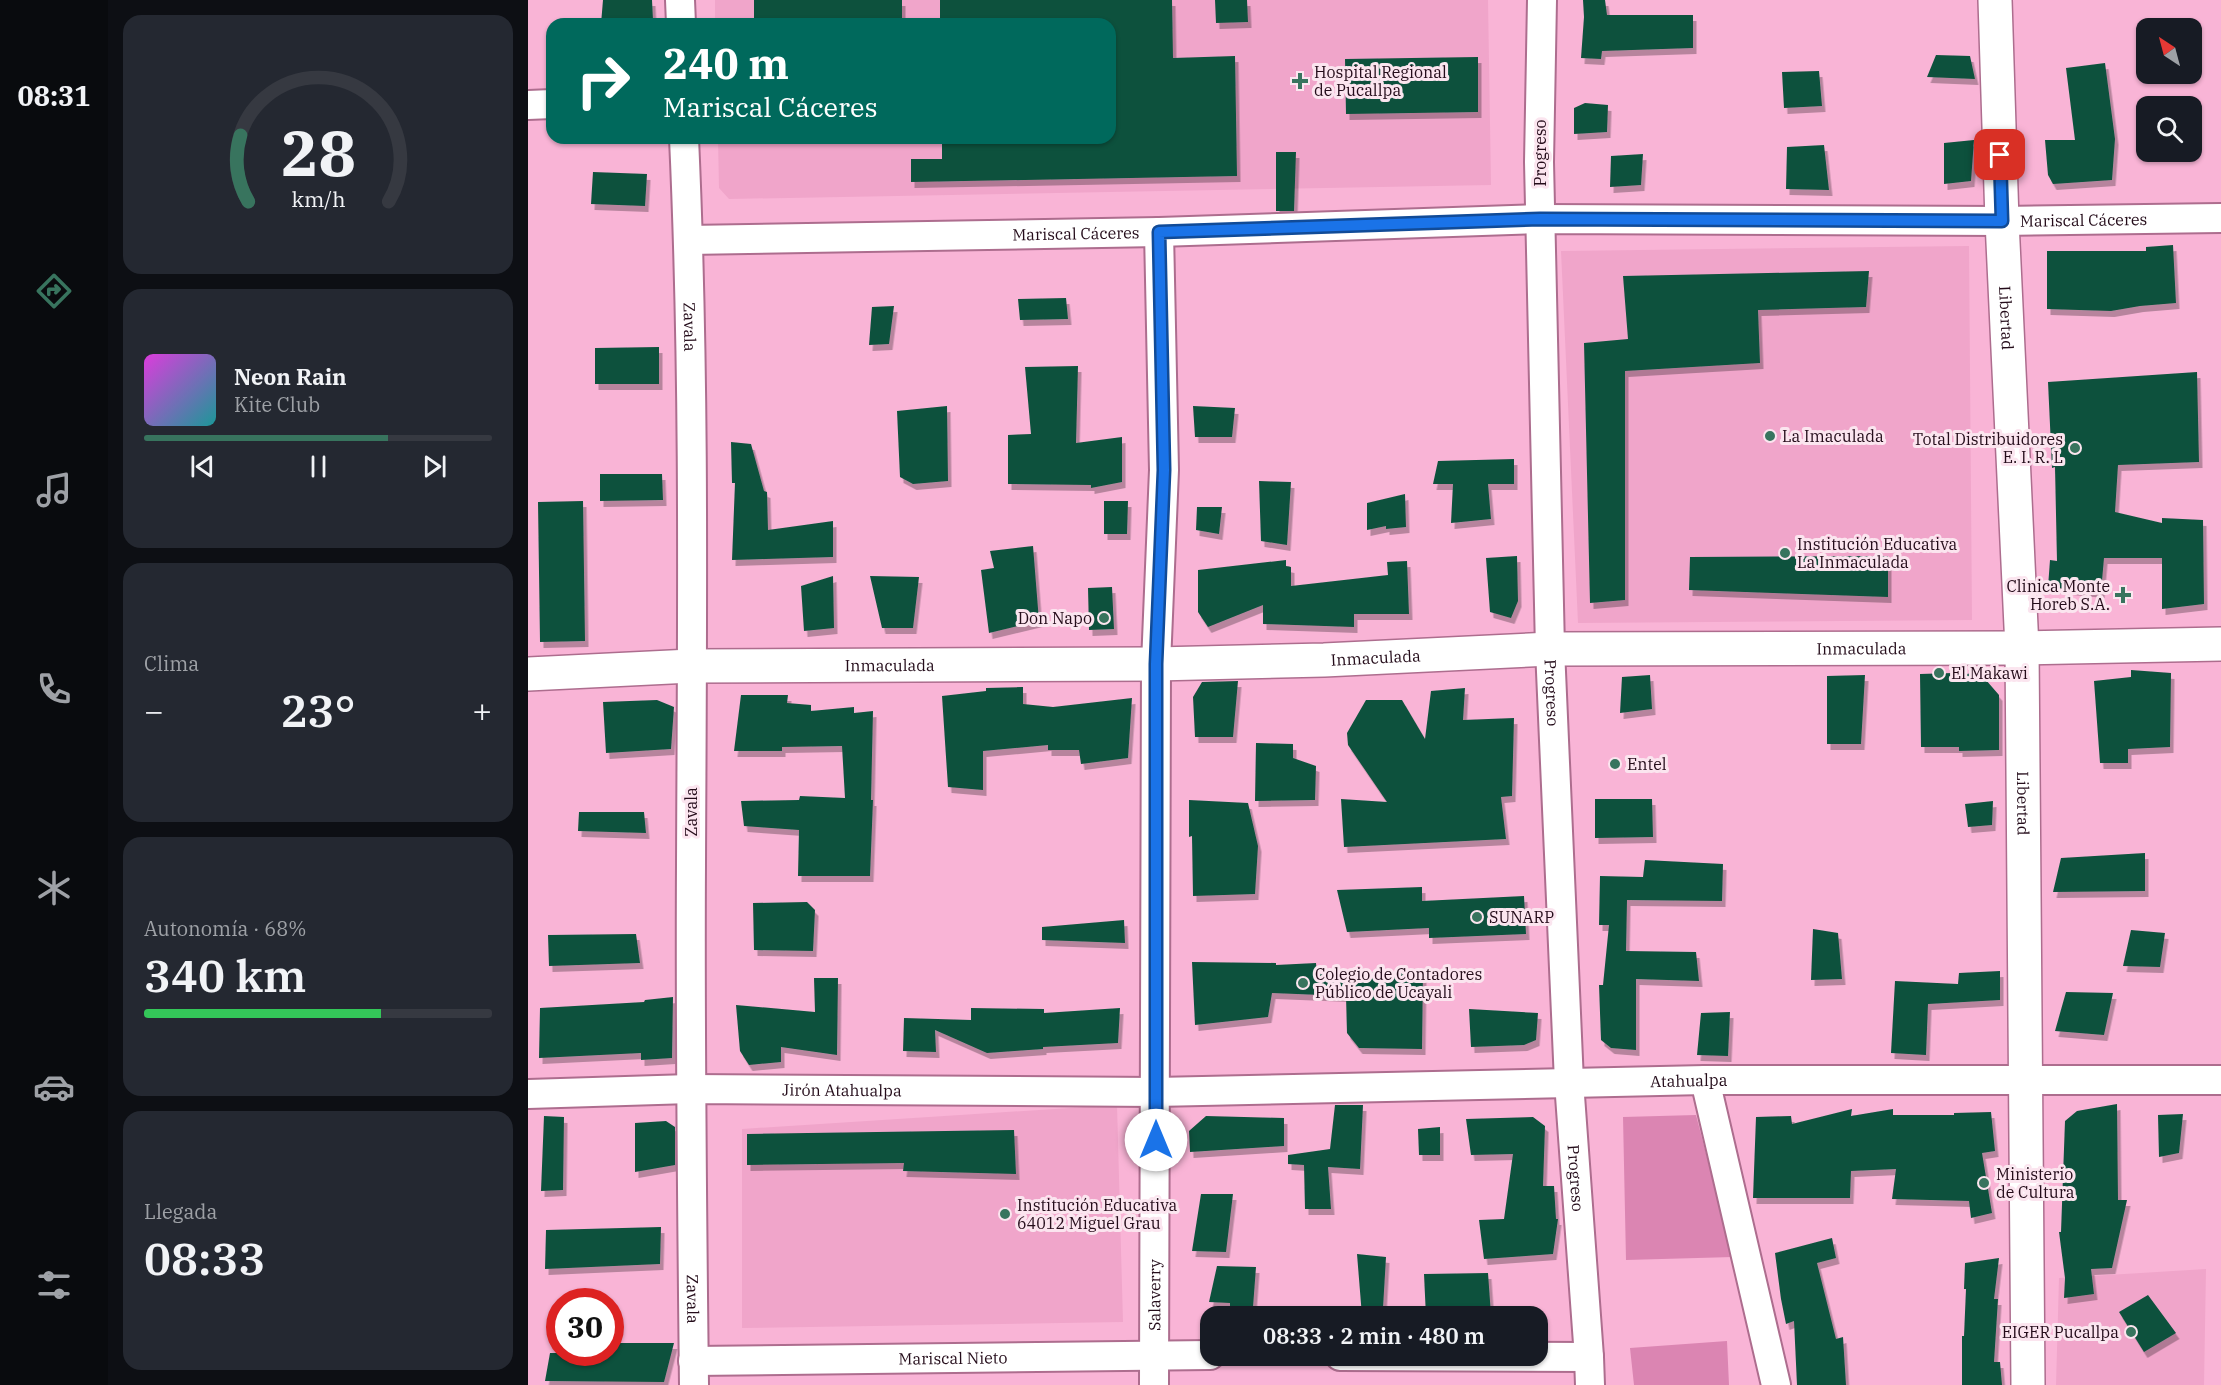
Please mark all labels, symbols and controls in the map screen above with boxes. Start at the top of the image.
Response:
north arrow [2136,18,2202,84]
map controls [2136,18,2202,162]
text: 240 m [663,36,789,91]
icon: right [564,42,642,120]
place label: Hospital Regional de Pucallpa [1314,62,1447,100]
marker: Hospital Regional de Pucallpa [1291,72,1309,90]
text: 08:31 [18,78,90,113]
text: Mariscal Cáceres [663,89,878,124]
button: search [2136,96,2202,162]
text: 28 [281,112,355,193]
street label: Progreso [1530,119,1550,187]
pin [1974,129,2025,180]
icon: arrive [1983,138,2016,171]
text: km/h [291,185,345,213]
street label: Mariscal Cáceres [2020,209,2147,231]
street label: Mariscal Cáceres [1012,222,1140,244]
icon: directions [33,270,75,312]
street label: Libertad [1995,285,2018,351]
street label: Zavala [680,302,700,352]
text: Neon Rain [234,362,347,391]
text: Kite Club [234,391,320,418]
place label: La Imaculada [1782,426,1884,446]
marker: La Imaculada [1763,429,1777,443]
place label: Total Distribuidores E. I. R. L [1913,429,2063,467]
marker: Total Distribuidores E. I. R. L [2068,441,2082,455]
icon: previous [186,450,219,483]
icon: pause [302,450,335,483]
icon: next [418,450,451,483]
icon: music [33,469,75,511]
place label: Institución Educativa La Inmaculada [1797,534,1957,572]
marker: Institución Educativa La Inmaculada [1778,546,1792,560]
place label: Clinica Monte Horeb S.A. [2006,576,2110,614]
marker: Clinica Monte Horeb S.A. [2114,586,2132,604]
place label: Don Napo [1018,608,1092,628]
marker: Don Napo [1097,611,1111,625]
street label: Inmaculada [1816,638,1907,658]
street label: Inmaculada [1330,645,1421,670]
text: Clima [144,650,199,677]
street label: Inmaculada [845,655,935,675]
street label: Progreso [1540,659,1563,727]
place label: El Makawi [1951,663,2028,683]
marker: El Makawi [1932,666,1946,680]
icon: phone [33,668,75,710]
text: 23° [280,681,356,739]
text: − [144,689,164,732]
text: + [472,689,492,732]
place label: Entel [1627,754,1667,774]
marker: Entel [1608,757,1622,771]
street label: Libertad [2013,771,2034,836]
street label: Zavala [681,787,701,837]
icon: climate [33,867,75,909]
place label: SUNARP [1489,907,1554,927]
marker: SUNARP [1470,910,1484,924]
text: Autonomía · 68% [144,915,306,942]
text: 340 km [144,946,306,1004]
place label: Colegio de Contadores Público de Ucayali [1315,964,1482,1002]
marker: Colegio de Contadores Público de Ucayali [1296,976,1310,990]
icon: car [33,1066,75,1108]
street label: Atahualpa [1650,1070,1728,1091]
street label: Jirón Atahualpa [782,1080,902,1100]
position arrow [1124,1108,1188,1172]
street label: Progreso [1564,1144,1588,1212]
place label: Ministerio de Cultura [1996,1164,2075,1202]
marker: Ministerio de Cultura [1977,1176,1991,1190]
place label: Institución Educativa 64012 Miguel Grau [1017,1195,1177,1233]
text: Llegada [144,1198,217,1225]
marker: Institución Educativa 64012 Miguel Grau [998,1207,1012,1221]
text: 08:33 [144,1229,265,1287]
street label: Salaverry [1144,1259,1164,1331]
icon: filters [33,1264,75,1306]
street label: Zavala [683,1274,703,1324]
speed limit sign: 30 [546,1288,624,1366]
text: 08:33 · 2 min · 480 m [1263,1321,1485,1350]
place label: EIGER Pucallpa [2002,1322,2119,1342]
marker: EIGER Pucallpa [2124,1325,2138,1339]
street label: Mariscal Nieto [898,1347,1008,1369]

